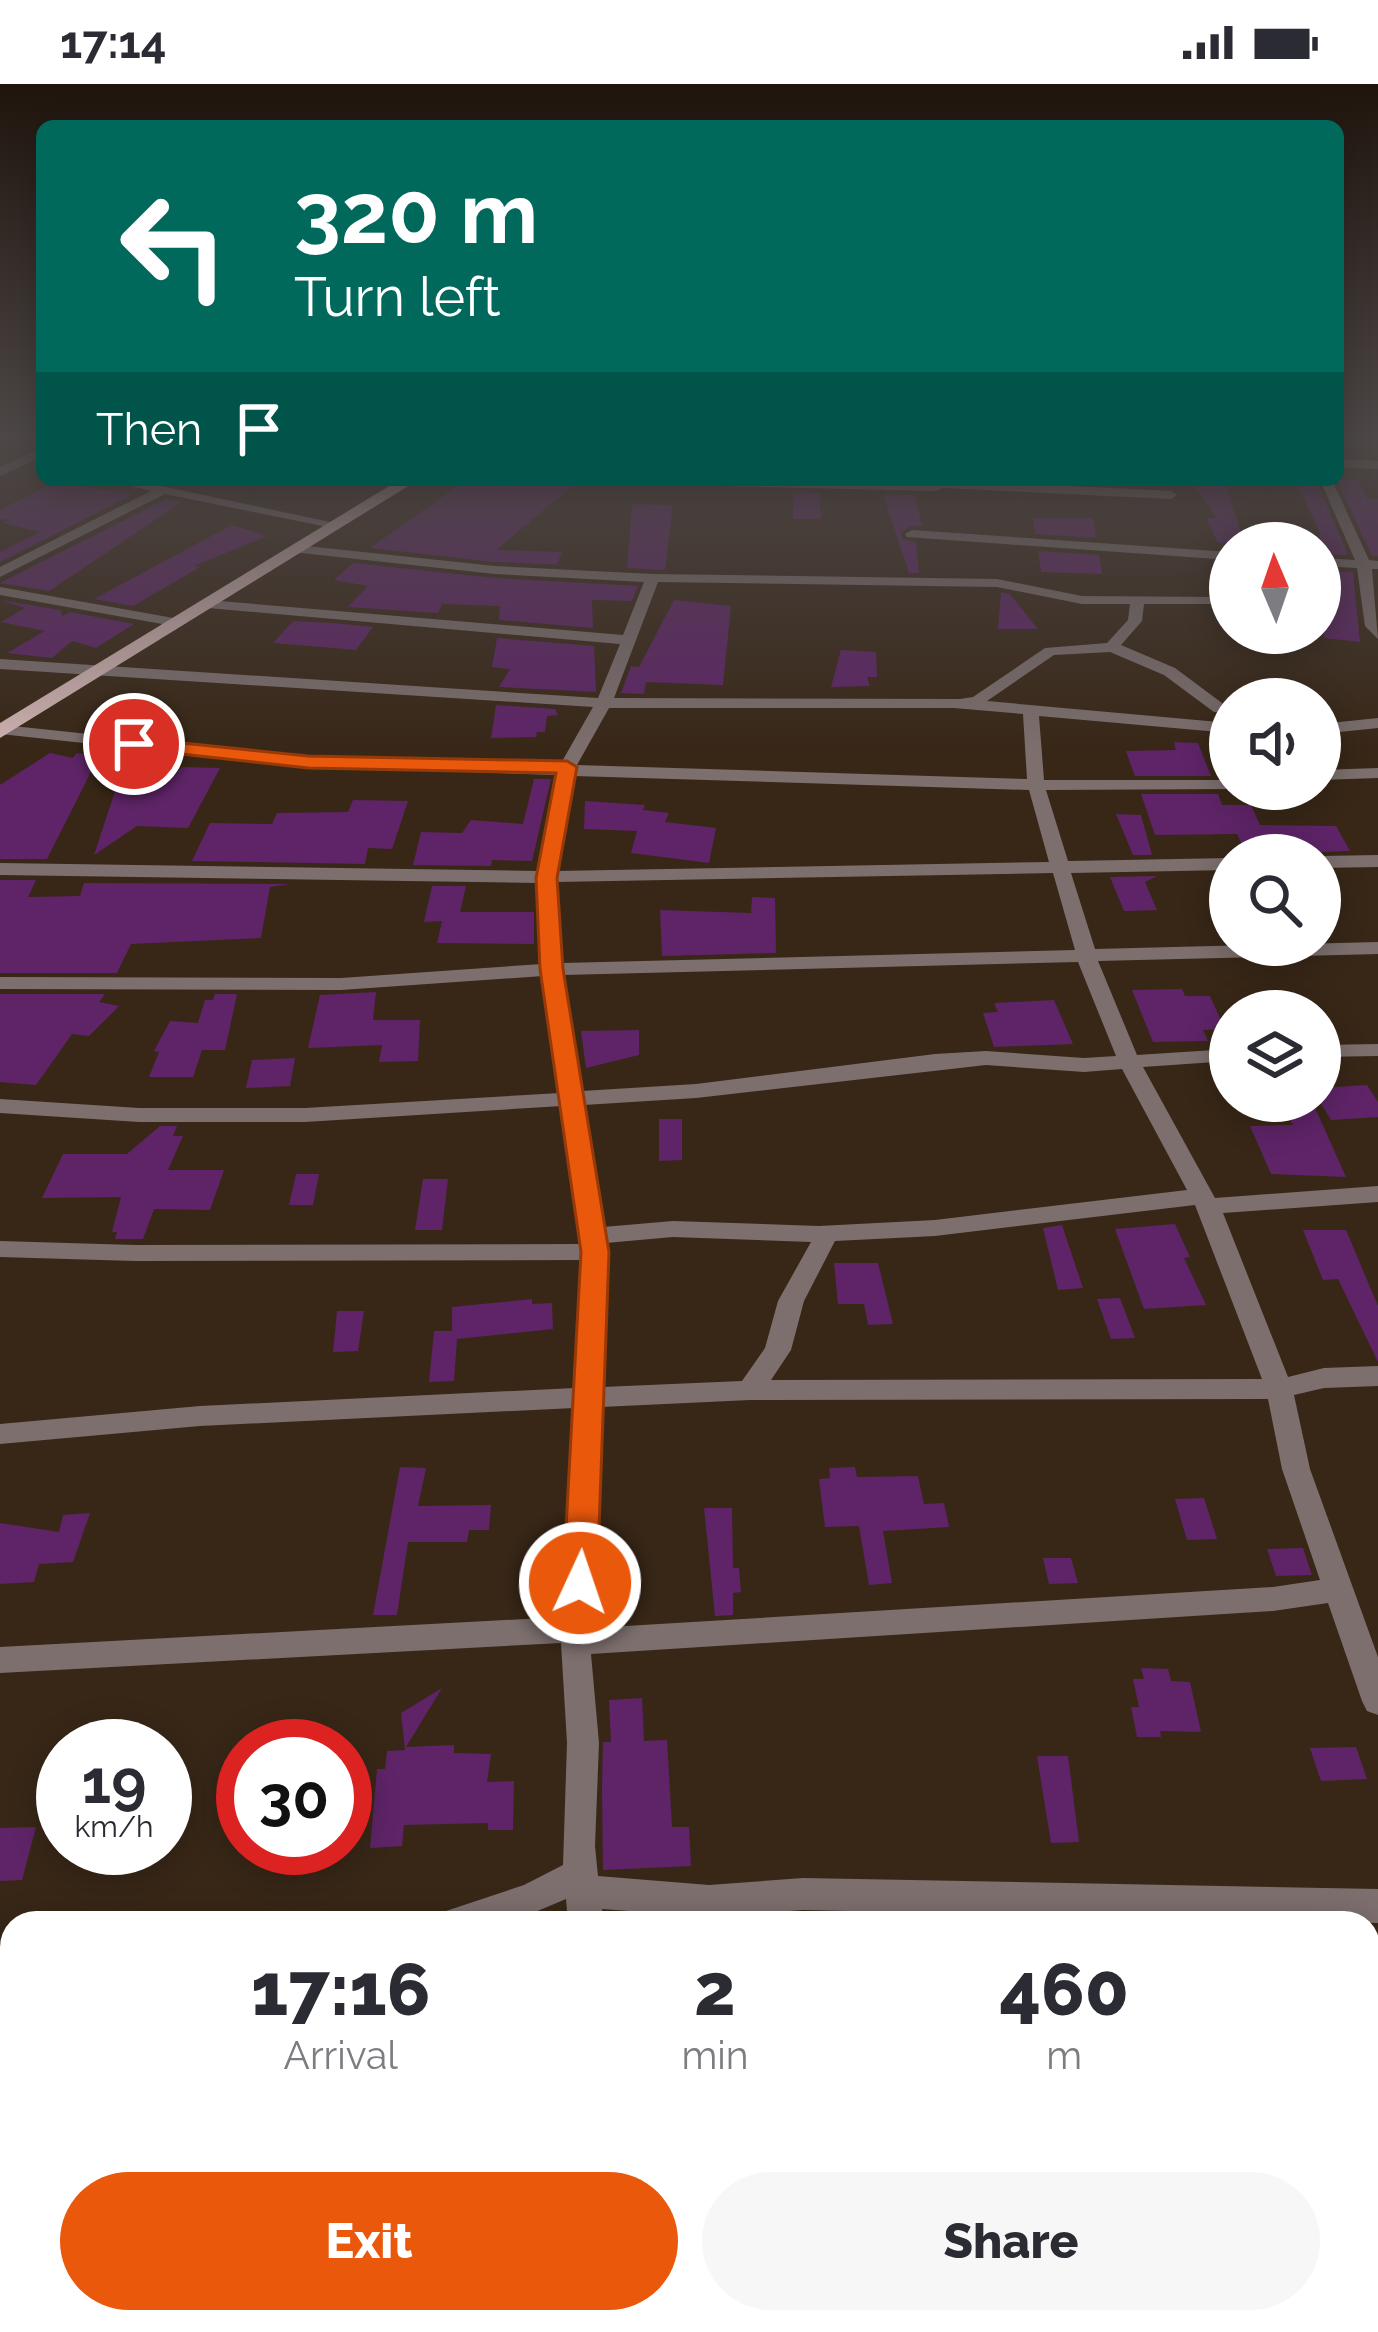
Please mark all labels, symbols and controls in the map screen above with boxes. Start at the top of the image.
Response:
text: 17:14 [60,16,167,69]
text: 320 m [294,164,538,263]
icon: left [96,168,252,324]
text: Turn left [294,265,501,329]
icon: arrive [226,396,292,462]
text: Then [96,403,202,456]
north arrow [1209,522,1341,654]
map controls [1209,522,1341,1122]
button: sound [1209,678,1341,810]
pin [83,693,185,795]
icon: arrive [101,711,167,777]
button: search [1209,834,1341,966]
button: layers [1209,990,1341,1122]
position arrow [517,1520,643,1646]
speed limit sign: 30 [216,1719,372,1875]
text: 19 [82,1747,146,1817]
text: km/h [74,1809,154,1844]
text: 17:16 [251,1947,431,2032]
text: 2 [694,1947,736,2032]
text: 460 [999,1947,1129,2032]
text: Arrival [284,2032,398,2078]
text: min [681,2032,749,2078]
text: m [1046,2032,1082,2078]
button: Exit [60,2172,678,2310]
button: Share [702,2172,1320,2310]

